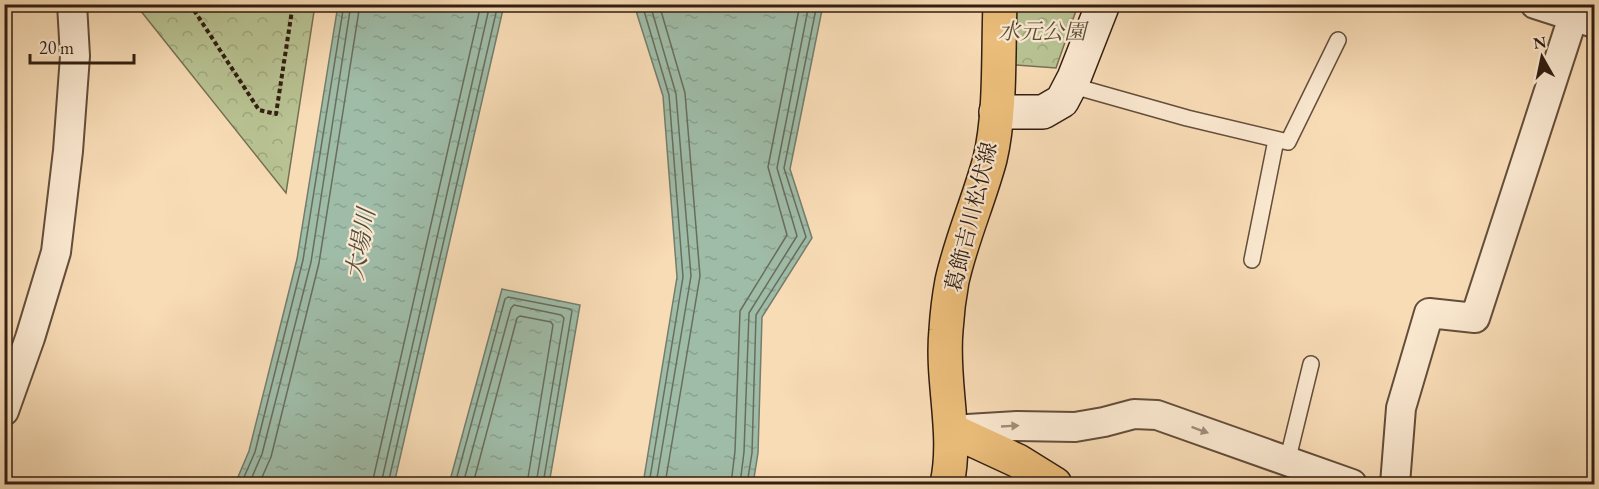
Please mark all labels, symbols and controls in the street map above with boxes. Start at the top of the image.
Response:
park label: 水元公園 [998,17,1089,46]
scale bar [30,27,134,65]
north arrow [1512,27,1572,87]
text: N [1532,31,1548,54]
text: 20 m [39,36,74,59]
street label: 葛飾吉川松伏線 [938,139,1004,295]
water label: 大場川 [338,203,382,282]
one-way arrow [1000,422,1019,431]
one-way arrow [1192,426,1210,436]

